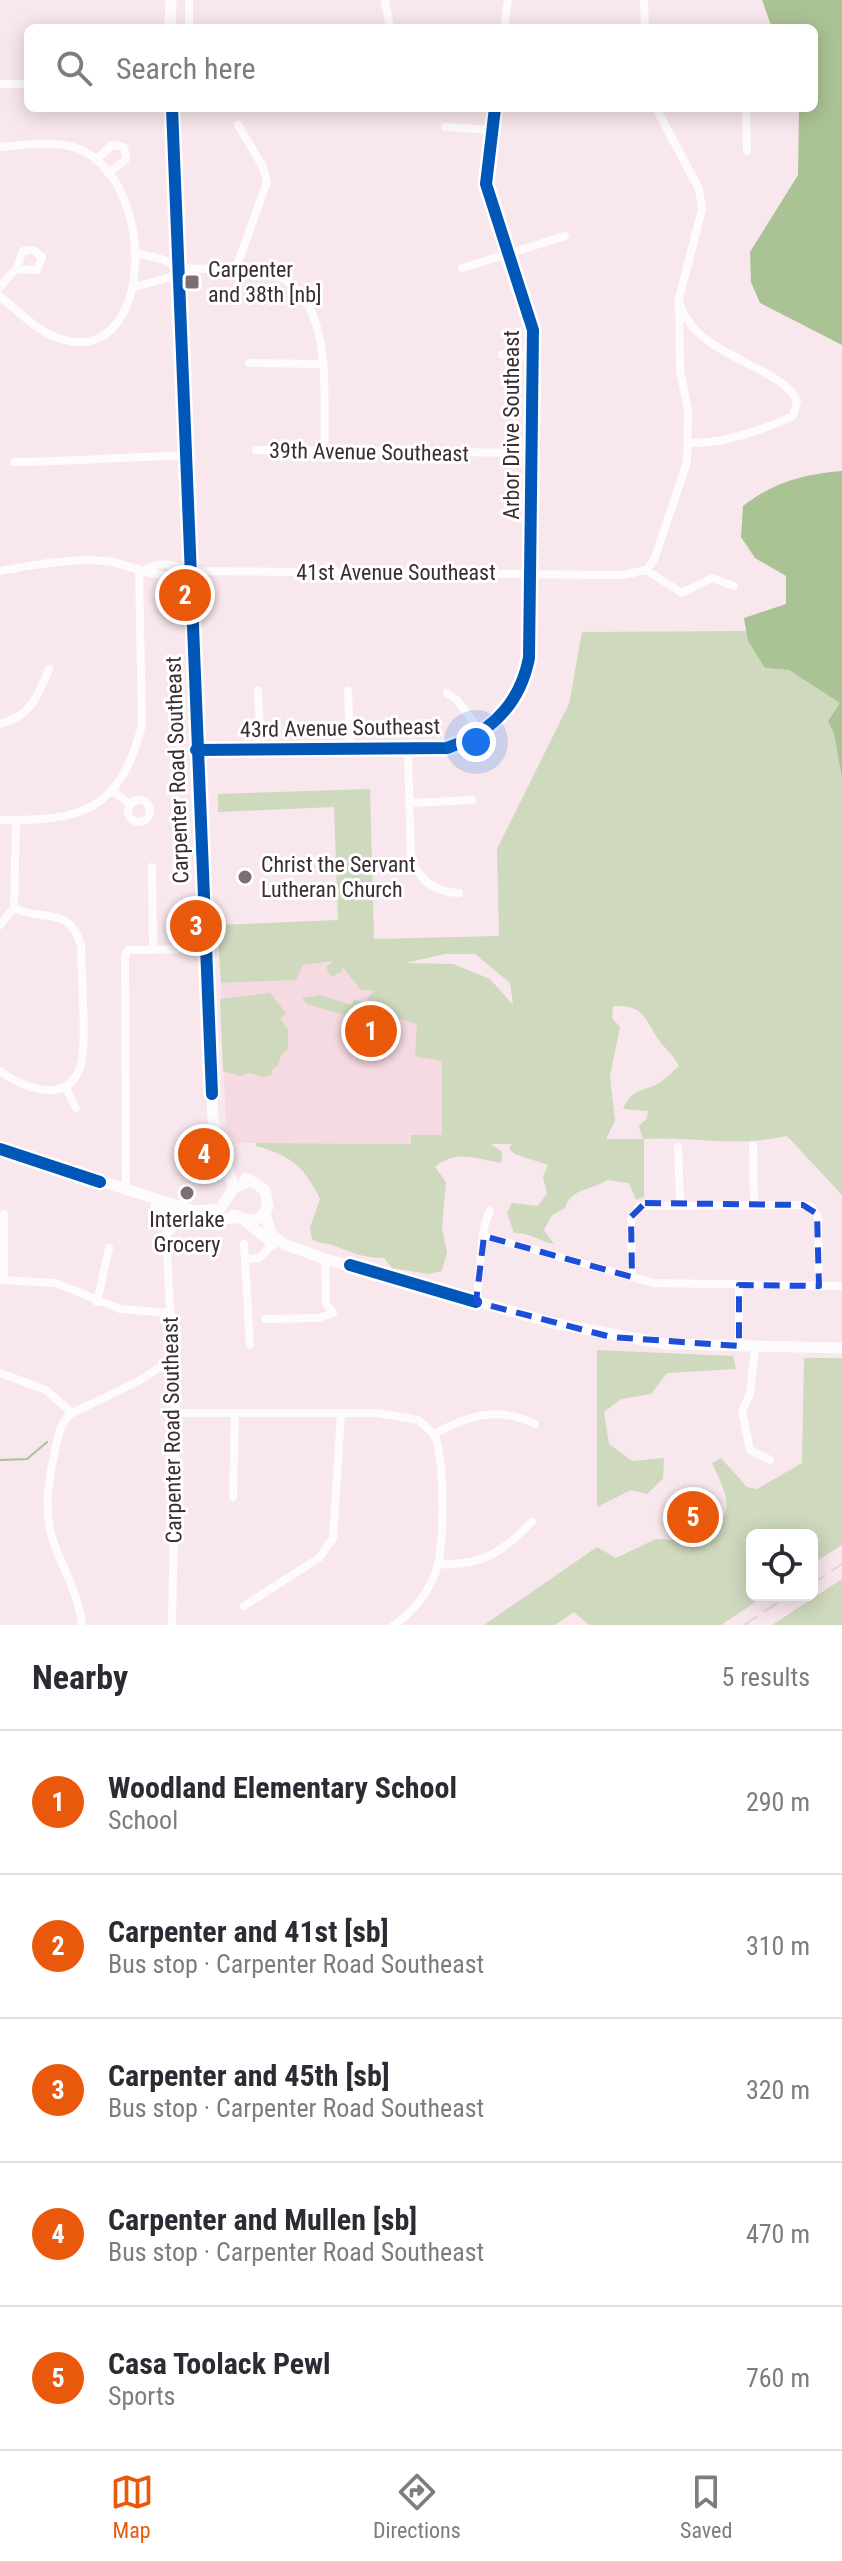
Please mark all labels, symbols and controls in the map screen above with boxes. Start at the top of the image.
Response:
search box [24,24,818,112]
icon: search [52,46,96,90]
text: Search here [116,51,256,86]
place label: Carpenter and 38th [nb] [208,257,322,307]
marker: Carpenter and 38th [nb] [183,273,201,291]
street label: Arbor Drive Southeast [499,330,524,520]
street label: 39th Avenue Southeast [269,438,469,466]
street label: 41st Avenue Southeast [296,560,496,585]
pin: 2 [159,565,211,625]
street label: Carpenter Road Southeast [161,656,193,884]
street label: 43rd Avenue Southeast [240,714,440,742]
your location [456,722,496,762]
place label: Christ the Servant Lutheran Church [261,852,416,902]
marker: Christ the Servant Lutheran Church [236,868,254,886]
pin: 3 [170,896,222,956]
pin: 1 [345,1001,397,1061]
pin: 4 [178,1124,230,1184]
marker: Interlake Grocery [178,1184,196,1202]
place label: Interlake Grocery [149,1207,225,1257]
street label: Carpenter Road Southeast [158,1316,186,1544]
pin: 5 [667,1487,719,1547]
map controls [746,1529,818,1601]
button: locate [746,1529,818,1601]
text: Nearby [32,1657,128,1697]
text: 5 results [721,1662,810,1692]
text: Woodland Elementary School [108,1770,457,1805]
text: 1 [51,1787,65,1817]
text: 290 m [746,1787,810,1817]
text: School [108,1805,178,1835]
text: Carpenter and 41st [sb] [108,1914,389,1949]
text: 2 [51,1931,65,1961]
text: 310 m [746,1931,810,1961]
text: Bus stop · Carpenter Road Southeast [108,1949,484,1979]
text: Carpenter and 45th [sb] [108,2058,390,2093]
text: 3 [51,2075,65,2105]
text: 320 m [746,2075,810,2105]
text: Bus stop · Carpenter Road Southeast [108,2093,484,2123]
text: Carpenter and Mullen [sb] [108,2202,417,2237]
text: 4 [51,2219,65,2249]
text: 470 m [746,2219,810,2249]
text: Bus stop · Carpenter Road Southeast [108,2237,484,2267]
text: Casa Toolack Pewl [108,2346,331,2381]
text: 5 [51,2363,65,2393]
text: 760 m [746,2363,810,2393]
text: Sports [108,2381,175,2411]
tab: Map [110,2470,154,2543]
tab: Directions [373,2470,461,2543]
tab: Saved [680,2470,732,2543]

